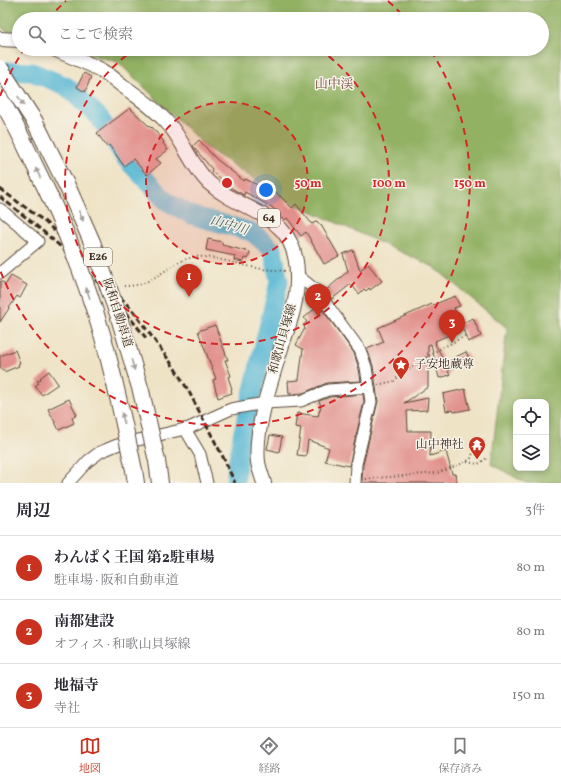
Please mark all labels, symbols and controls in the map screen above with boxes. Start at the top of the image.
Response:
search box [12,12,549,56]
icon: search [26,23,48,45]
text: ここで検索 [58,25,133,46]
district label: 山中渓 [314,76,354,94]
one-way arrow [17,96,25,106]
one-way arrow [35,167,41,179]
centre of rings [220,176,234,190]
text: 50 m [294,176,322,192]
text: 100 m [372,176,406,192]
text: 150 m [454,176,486,192]
your location [256,180,276,200]
road number: 64 [258,209,280,227]
one-way arrow [78,211,84,222]
water label: 山中川 [208,212,252,241]
road number: E26 [84,248,112,266]
pin: 1 [176,264,202,297]
street label: 阪和自動車道 [98,276,136,350]
pin: 2 [305,284,331,317]
one-way arrow [85,286,91,298]
street label: 和歌山貝塚線 [265,302,301,376]
pin: 3 [439,310,465,343]
place icon: 子安地蔵尊 [391,355,411,380]
place label: 子安地蔵尊 [414,357,474,373]
one-way arrow [130,359,136,371]
map controls [513,399,549,471]
button: locate [513,399,549,435]
one-way arrow [119,412,125,424]
temple icon: 山中神社 [467,435,487,460]
button: layers [513,435,549,471]
place label: 山中神社 [416,437,464,453]
text: 周辺 [16,500,50,523]
text: 3件 [525,502,545,520]
text: わんぱく王国 第2駐車場 [54,548,215,569]
text: 1 [26,559,32,577]
text: 80 m [516,559,545,577]
text: 駐車場 · 阪和自動車道 [54,572,179,590]
text: 南都建設 [54,612,114,633]
text: 2 [26,623,32,641]
text: 80 m [516,623,545,641]
text: オフィス · 和歌山貝塚線 [54,636,190,654]
text: 地福寺 [54,676,99,697]
text: 3 [26,687,32,705]
text: 150 m [512,687,545,705]
text: 寺社 [54,700,80,718]
tab: 地図 [79,735,101,777]
tab: 経路 [258,735,280,777]
tab: 保存済み [438,735,482,777]

